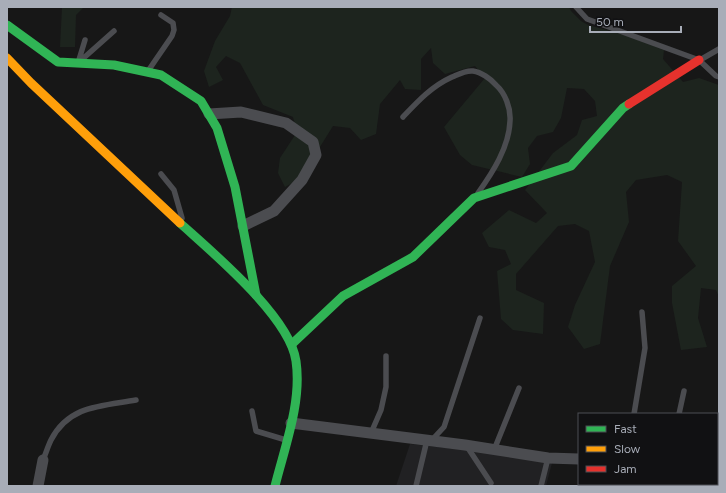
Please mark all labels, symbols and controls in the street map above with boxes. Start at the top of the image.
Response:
scale bar [590,8,681,34]
text: 50 m [596,15,624,29]
legend [578,413,718,485]
text: Fast [614,422,637,436]
text: Slow [614,442,641,456]
text: Jam [614,462,637,476]

